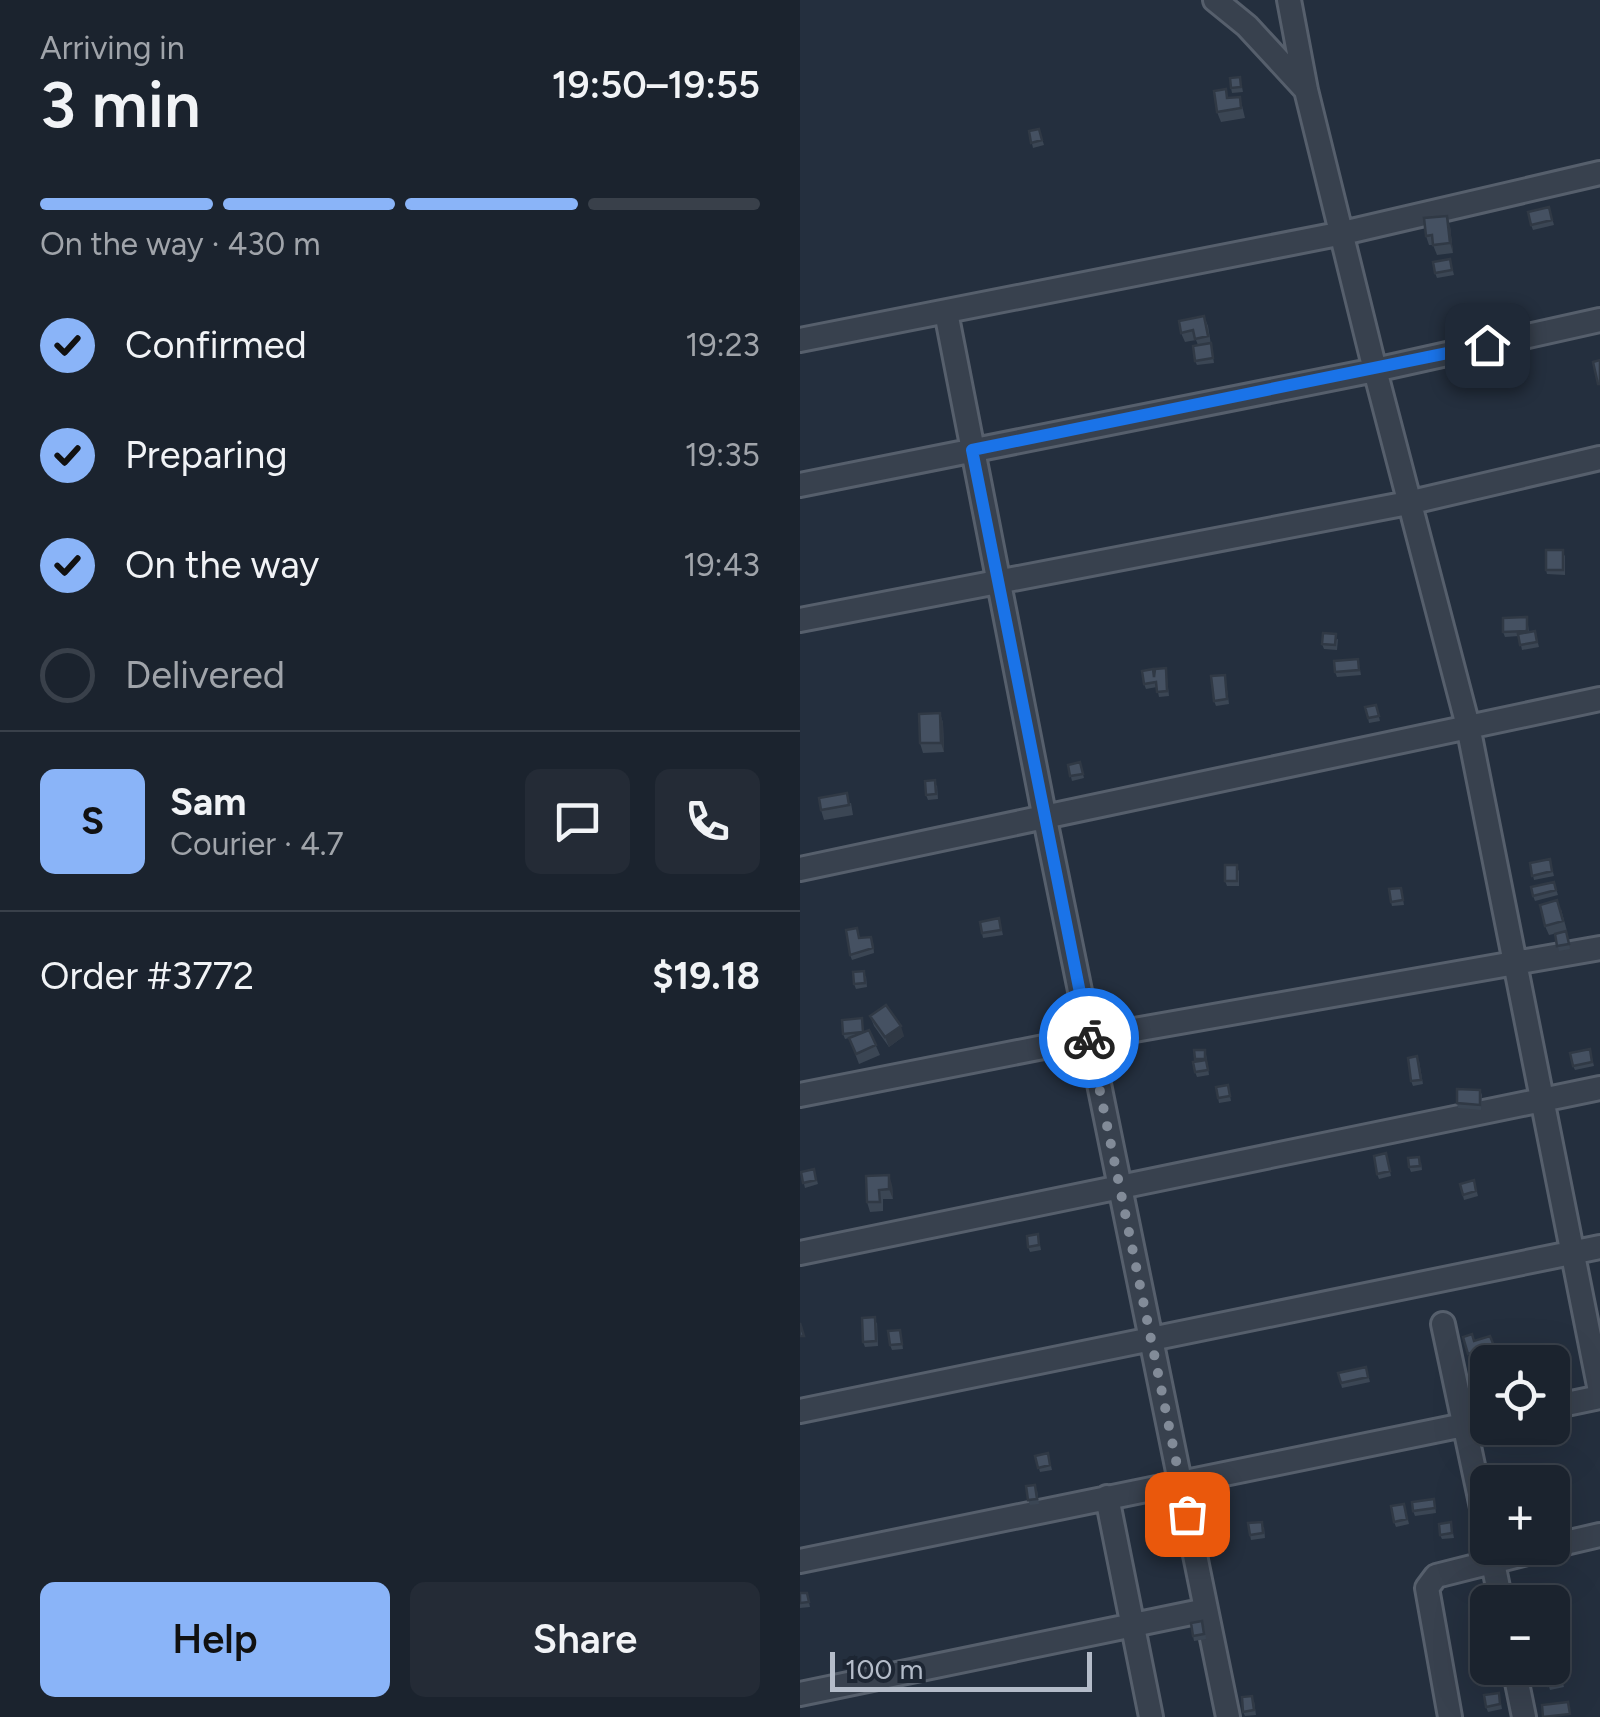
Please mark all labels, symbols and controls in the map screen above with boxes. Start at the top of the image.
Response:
text: Arriving in [40,29,185,67]
text: 19:50–19:55 [552,62,760,108]
text: 3 min [40,65,201,143]
text: On the way · 430 m [40,225,320,263]
pin [1445,303,1530,388]
icon: check [40,318,95,373]
icon: home [1460,318,1515,373]
text: Confirmed [125,322,307,368]
text: 19:23 [685,326,760,364]
icon: check [40,428,95,483]
text: Preparing [125,432,287,478]
text: 19:35 [685,436,760,474]
icon: check [40,538,95,593]
text: On the way [125,542,319,588]
text: 19:43 [683,546,760,584]
text: Delivered [125,652,285,698]
button: chat [525,769,630,874]
button: phone [655,769,760,874]
text: Sam [170,779,246,825]
text: S [81,798,104,844]
text: Courier · 4.7 [170,825,344,863]
text: Order #3772 [40,953,254,999]
text: $19.18 [652,953,760,999]
courier [1039,988,1139,1088]
icon: bike [1062,1011,1117,1066]
map controls [1470,1345,1570,1685]
button: locate [1470,1345,1570,1445]
button: + [1470,1465,1570,1565]
pin [1145,1472,1230,1557]
icon: bag [1160,1487,1215,1542]
button: Help [40,1582,390,1697]
button: Share [410,1582,760,1697]
button: − [1470,1585,1570,1685]
scale bar [830,1647,1092,1692]
text: 100 m [845,1652,923,1686]

